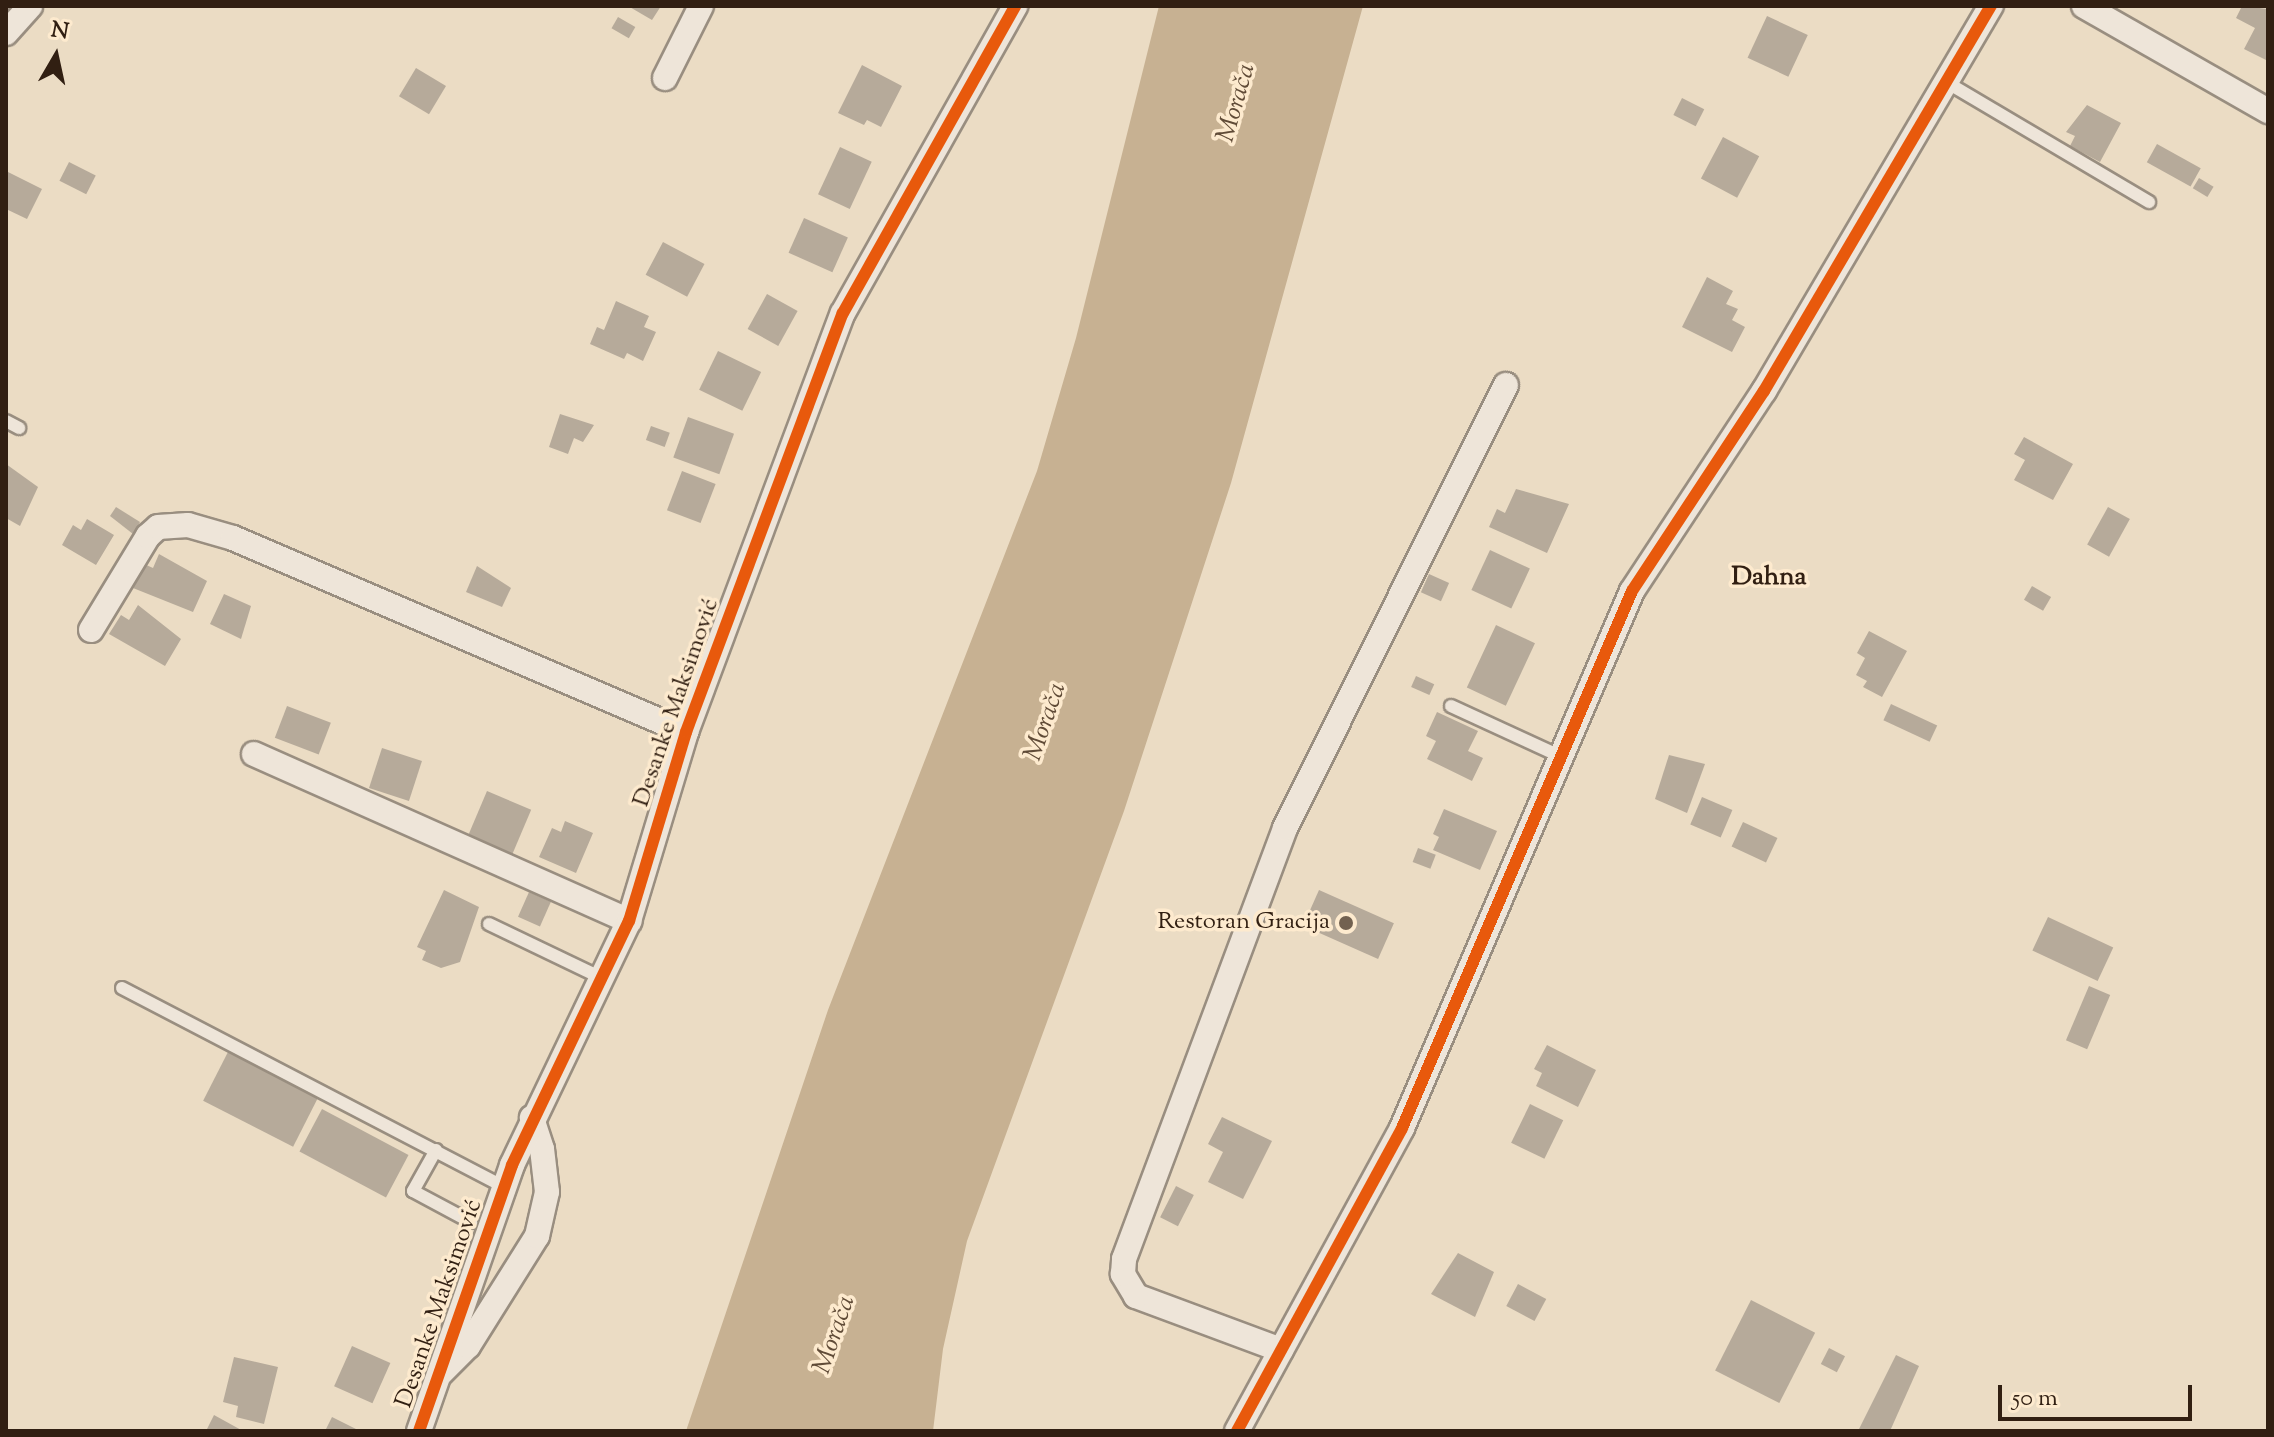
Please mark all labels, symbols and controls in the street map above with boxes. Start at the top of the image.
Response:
text: N [49,15,71,49]
north arrow [16,16,96,96]
water label: Morača [1211,60,1263,146]
district label: Dahna [1731,562,1807,594]
street label: Desanke Maksimović [628,595,726,811]
water label: Morača [1018,679,1074,765]
place label: Restoran Gracija [1157,909,1330,937]
marker: Restoran Gracija [1337,914,1355,932]
street label: Desanke Maksimović [391,1196,489,1412]
water label: Morača [807,1292,863,1378]
scale bar [2002,1369,2196,1419]
text: 50 m [2012,1382,2058,1416]

